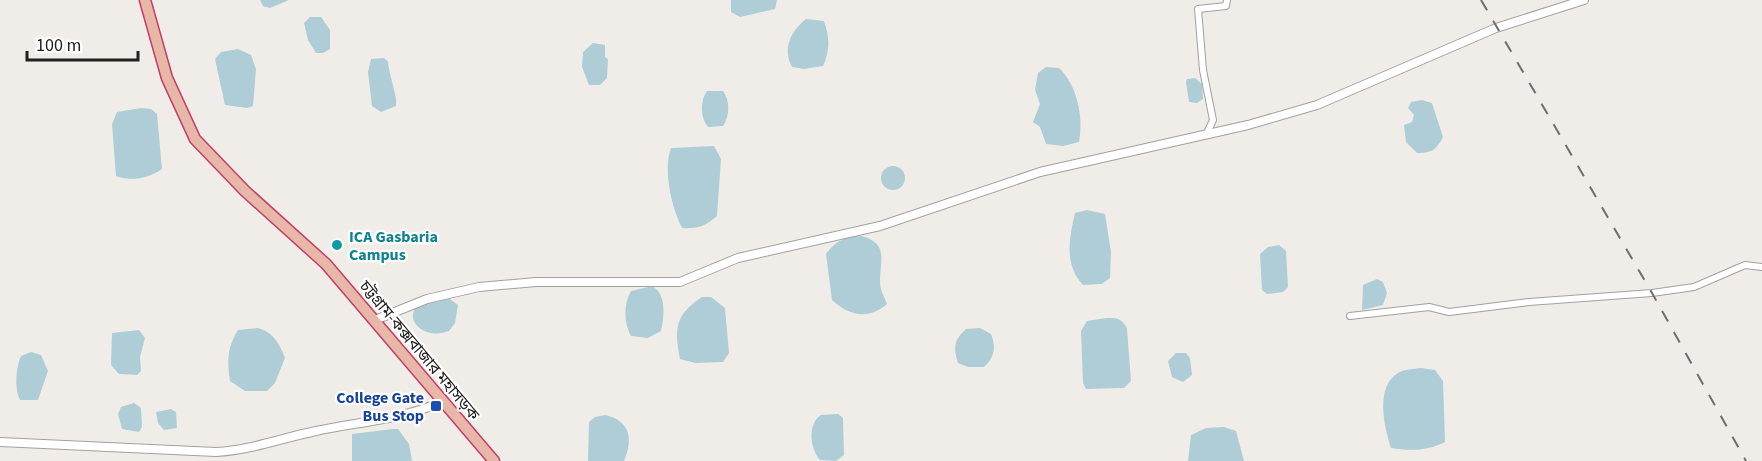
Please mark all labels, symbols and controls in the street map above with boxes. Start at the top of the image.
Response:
scale bar [27,24,138,62]
text: 100 m [36,33,81,58]
place label: ICA Gasbaria Campus [349,226,438,266]
marker: ICA Gasbaria Campus [330,238,344,252]
street label: চট্টগ্রাম-কক্সবাজার মহাসড়ক [353,275,485,426]
place label: College Gate Bus Stop [336,387,424,427]
marker: College Gate Bus Stop [429,399,443,413]

